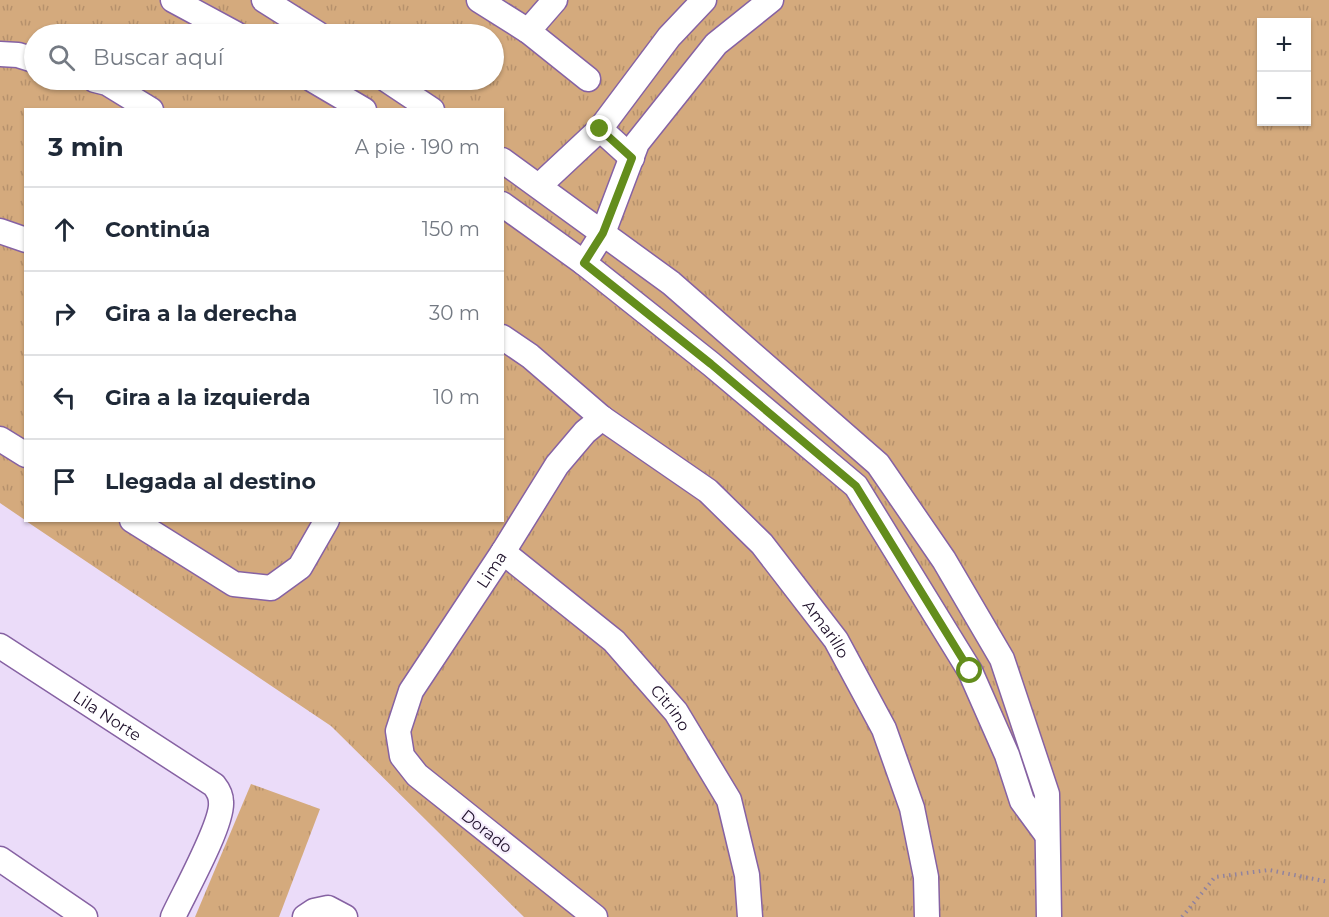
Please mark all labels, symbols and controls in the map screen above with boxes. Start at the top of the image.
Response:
map controls [1257,18,1311,126]
button: + [1257,18,1311,72]
search box [24,24,504,90]
icon: search [45,41,78,74]
text: Buscar aquí [93,44,224,71]
button: − [1257,72,1311,126]
route end [586,115,612,141]
text: 3 min [48,131,124,163]
text: A pie · 190 m [355,135,480,159]
icon: ahead [48,213,81,246]
text: Continúa [105,216,210,243]
text: 150 m [422,217,480,241]
icon: right [48,297,81,330]
text: Gira a la derecha [105,300,297,327]
text: 30 m [429,301,480,325]
icon: left [48,381,81,414]
text: Gira a la izquierda [105,384,311,411]
text: 10 m [433,385,480,409]
icon: arrive [48,465,81,498]
text: Llegada al destino [105,468,316,495]
street label: Lima [473,548,511,592]
street label: Amarillo [799,596,853,662]
route start [956,657,982,683]
street label: Citrino [647,681,694,734]
street label: Lila Norte [69,687,145,745]
street label: Dorado [457,806,516,857]

